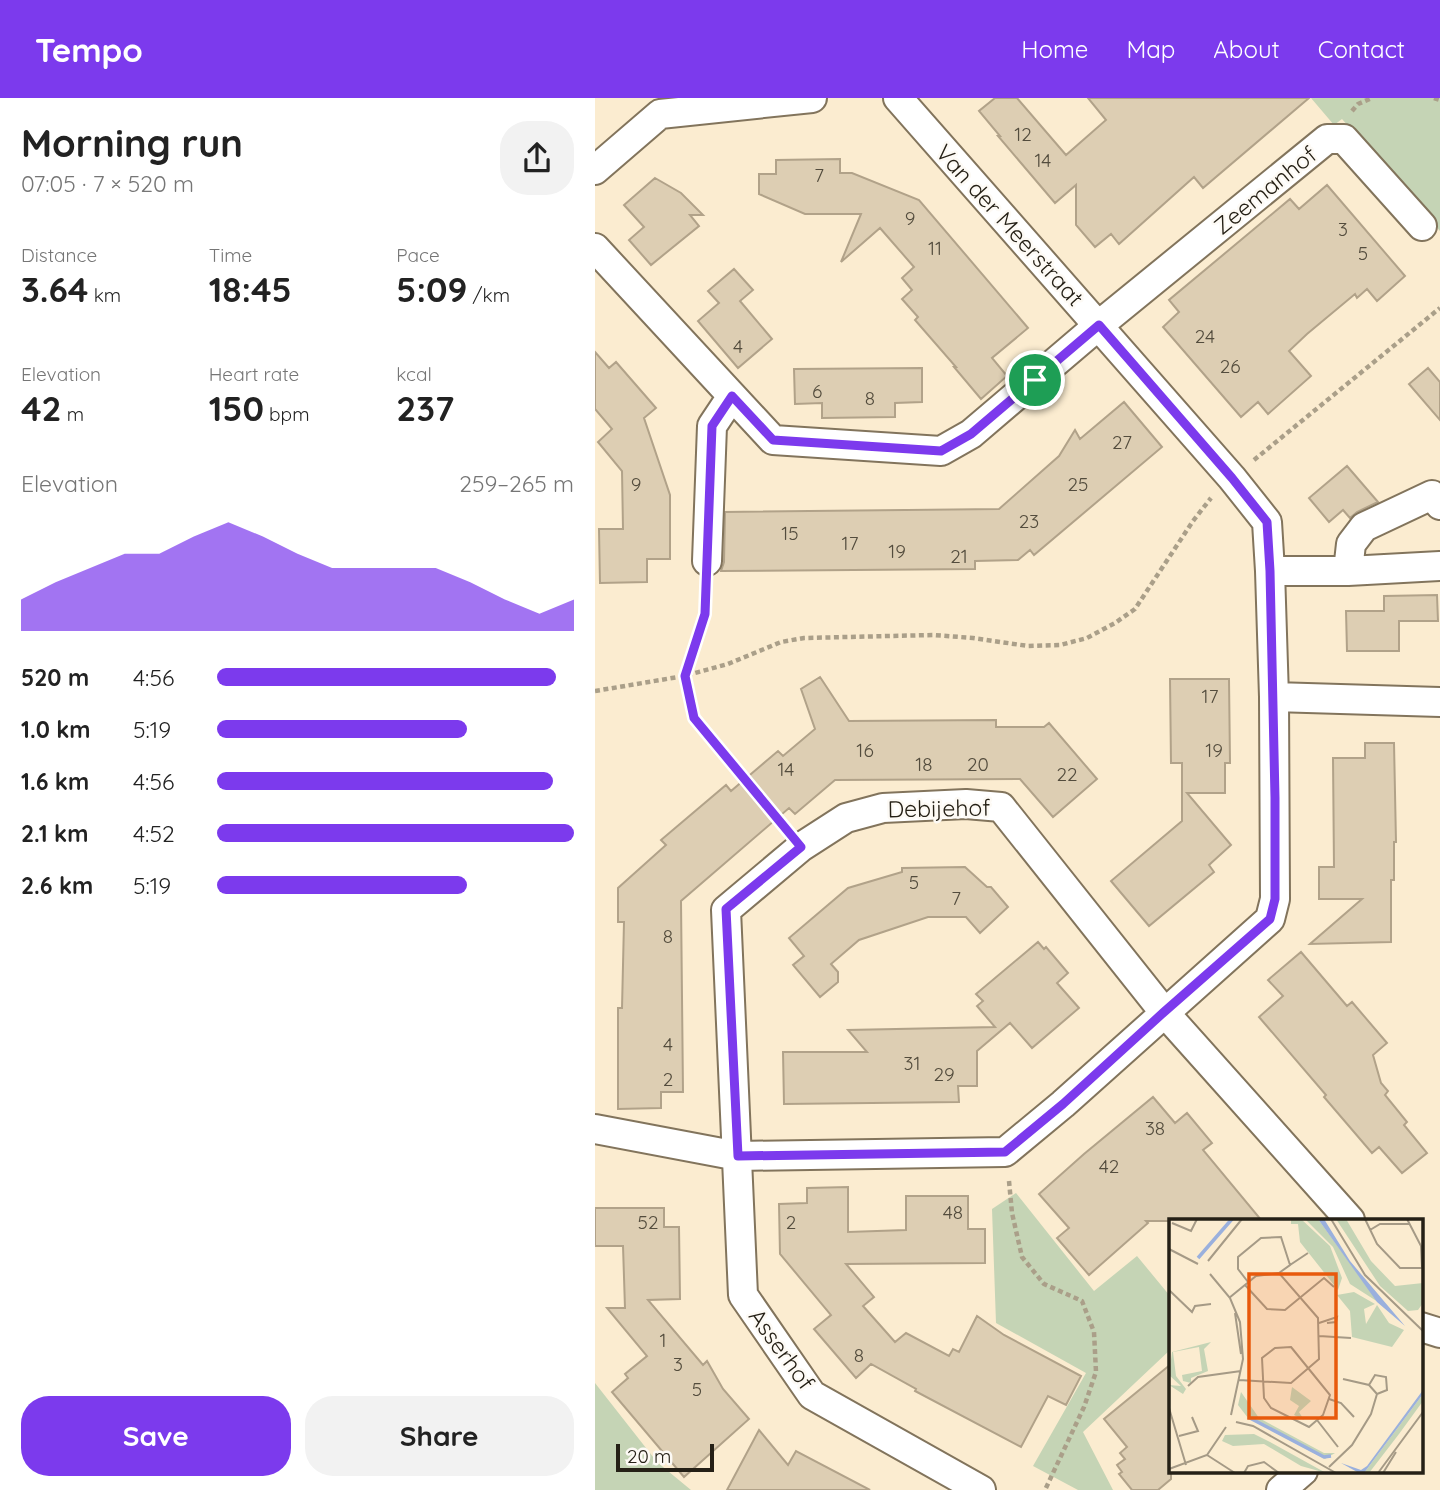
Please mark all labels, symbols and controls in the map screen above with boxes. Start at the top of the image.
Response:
text: Tempo [35,29,143,70]
text: Home [1021,34,1088,64]
text: Map [1126,34,1175,64]
text: About [1213,34,1280,64]
text: Contact [1318,34,1405,64]
text: Morning run [21,119,243,167]
button: share [500,121,574,195]
house number: 12 [1014,122,1032,146]
street label: Van der Meerstraat [930,138,1090,312]
street label: Zeemanhof [1208,140,1322,240]
house number: 14 [1035,148,1051,172]
house number: 7 [814,163,824,187]
text: 07:05 · 7 × 520 m [21,169,194,198]
house number: 9 [905,206,915,230]
house number: 3 [1338,217,1348,241]
house number: 11 [928,236,942,260]
house number: 5 [1358,241,1368,265]
text: Distance [21,243,97,267]
text: Time [209,243,252,267]
text: Pace [396,243,440,267]
text: 3.64 [21,267,88,311]
text: 18:45 [209,267,292,311]
text: 5:09 [396,267,467,311]
text: km [88,283,121,307]
text: /km [467,283,510,307]
house number: 24 [1195,324,1215,348]
house number: 4 [733,334,743,358]
pin [1005,350,1065,410]
house number: 26 [1220,354,1240,378]
icon: arrive [1016,361,1054,399]
text: Elevation [21,362,101,386]
text: Heart rate [209,362,299,386]
text: kcal [396,362,432,386]
house number: 6 [812,379,822,403]
text: 42 [21,386,62,430]
text: 150 [209,386,264,430]
text: 237 [396,386,454,430]
house number: 8 [865,386,875,410]
text: m [62,402,84,426]
text: bpm [264,402,309,426]
house number: 27 [1112,430,1132,454]
text: Elevation [21,469,118,498]
text: 259–265 m [459,469,574,498]
house number: 9 [631,472,641,496]
house number: 25 [1068,472,1088,496]
house number: 23 [1019,509,1039,533]
house number: 15 [781,521,799,545]
house number: 17 [842,531,859,555]
house number: 19 [888,539,906,563]
house number: 21 [950,544,968,568]
text: 520 m [21,663,89,692]
text: 4:56 [133,663,174,692]
house number: 17 [1202,684,1219,708]
text: 1.0 km [21,715,91,744]
text: 5:19 [133,715,171,744]
house number: 16 [856,738,874,762]
house number: 19 [1205,738,1223,762]
house number: 18 [915,752,933,776]
house number: 20 [967,752,989,776]
house number: 14 [778,757,794,781]
house number: 22 [1056,762,1078,786]
text: 1.6 km [21,767,89,796]
text: 4:56 [133,767,174,796]
street label: Debijehof [887,793,991,823]
text: 2.1 km [21,819,88,848]
text: 4:52 [133,819,175,848]
house number: 5 [909,870,919,894]
text: 2.6 km [21,871,93,900]
text: 5:19 [133,871,171,900]
house number: 7 [951,886,961,910]
house number: 8 [663,924,673,948]
house number: 4 [663,1032,673,1056]
house number: 31 [904,1051,921,1075]
house number: 29 [933,1062,955,1086]
house number: 2 [663,1067,673,1091]
house number: 38 [1145,1116,1165,1140]
house number: 42 [1099,1154,1119,1178]
house number: 48 [943,1200,963,1224]
house number: 52 [638,1210,658,1234]
house number: 2 [786,1210,796,1234]
inset map [1169,1219,1423,1472]
street label: Asserhof [743,1303,821,1395]
house number: 1 [659,1328,667,1352]
house number: 8 [854,1343,864,1367]
house number: 3 [673,1352,683,1376]
house number: 5 [692,1377,702,1401]
button: Save [21,1396,291,1476]
button: Share [305,1396,574,1476]
scale bar [616,1441,714,1473]
text: 20 m [627,1444,671,1468]

